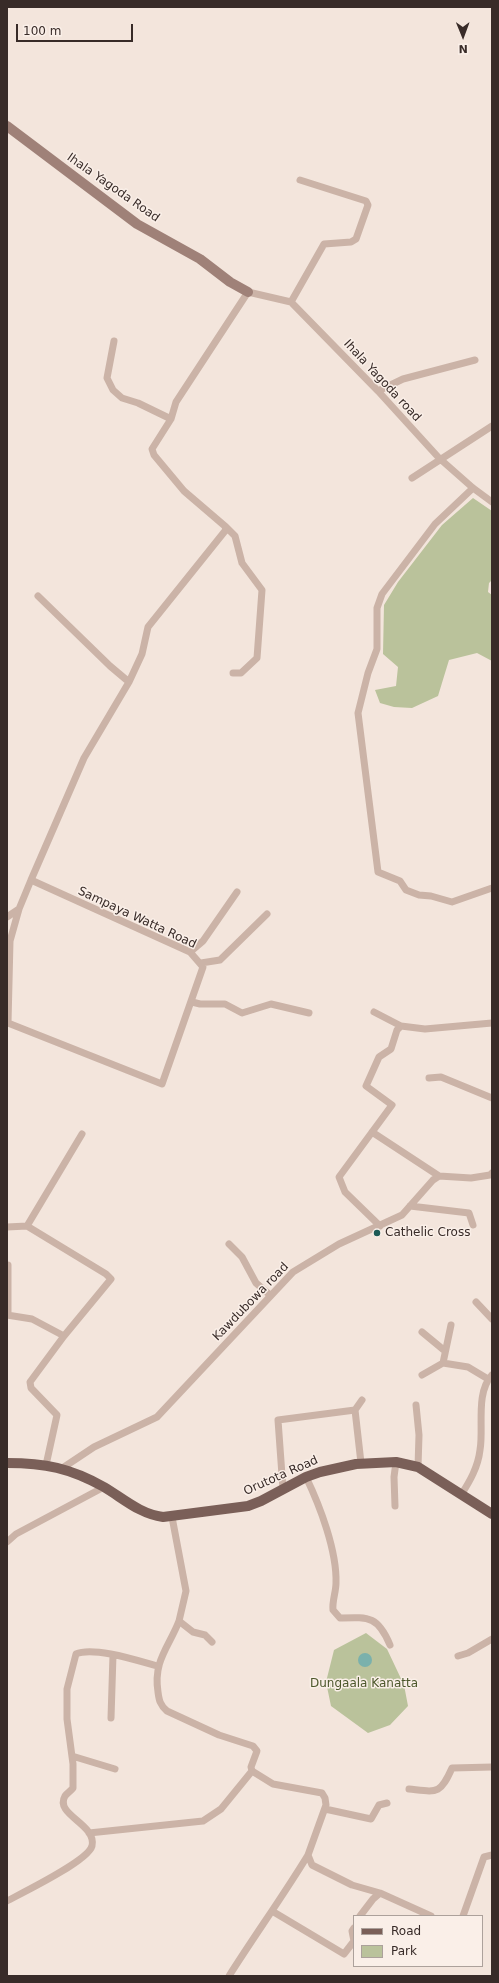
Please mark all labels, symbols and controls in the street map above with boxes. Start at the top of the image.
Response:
scale bar [18,16,135,42]
north arrow [443,16,483,56]
text: 100 m [23,24,61,38]
text: N [458,42,468,55]
street label: Ihala Yagoda Road [64,151,162,225]
street label: Ihala Yagoda road [340,337,424,425]
street label: Sampaya Watta Road [75,884,199,952]
place label: Cathelic Cross [385,1226,470,1240]
marker: Cathelic Cross [372,1228,382,1238]
street label: Kawdubowa road [210,1260,292,1344]
street label: Orutota Road [242,1453,320,1499]
park label: Dungaala Kanatta [310,1677,418,1691]
legend [353,1915,483,1967]
text: Road [391,1924,421,1938]
text: Park [391,1944,417,1958]

